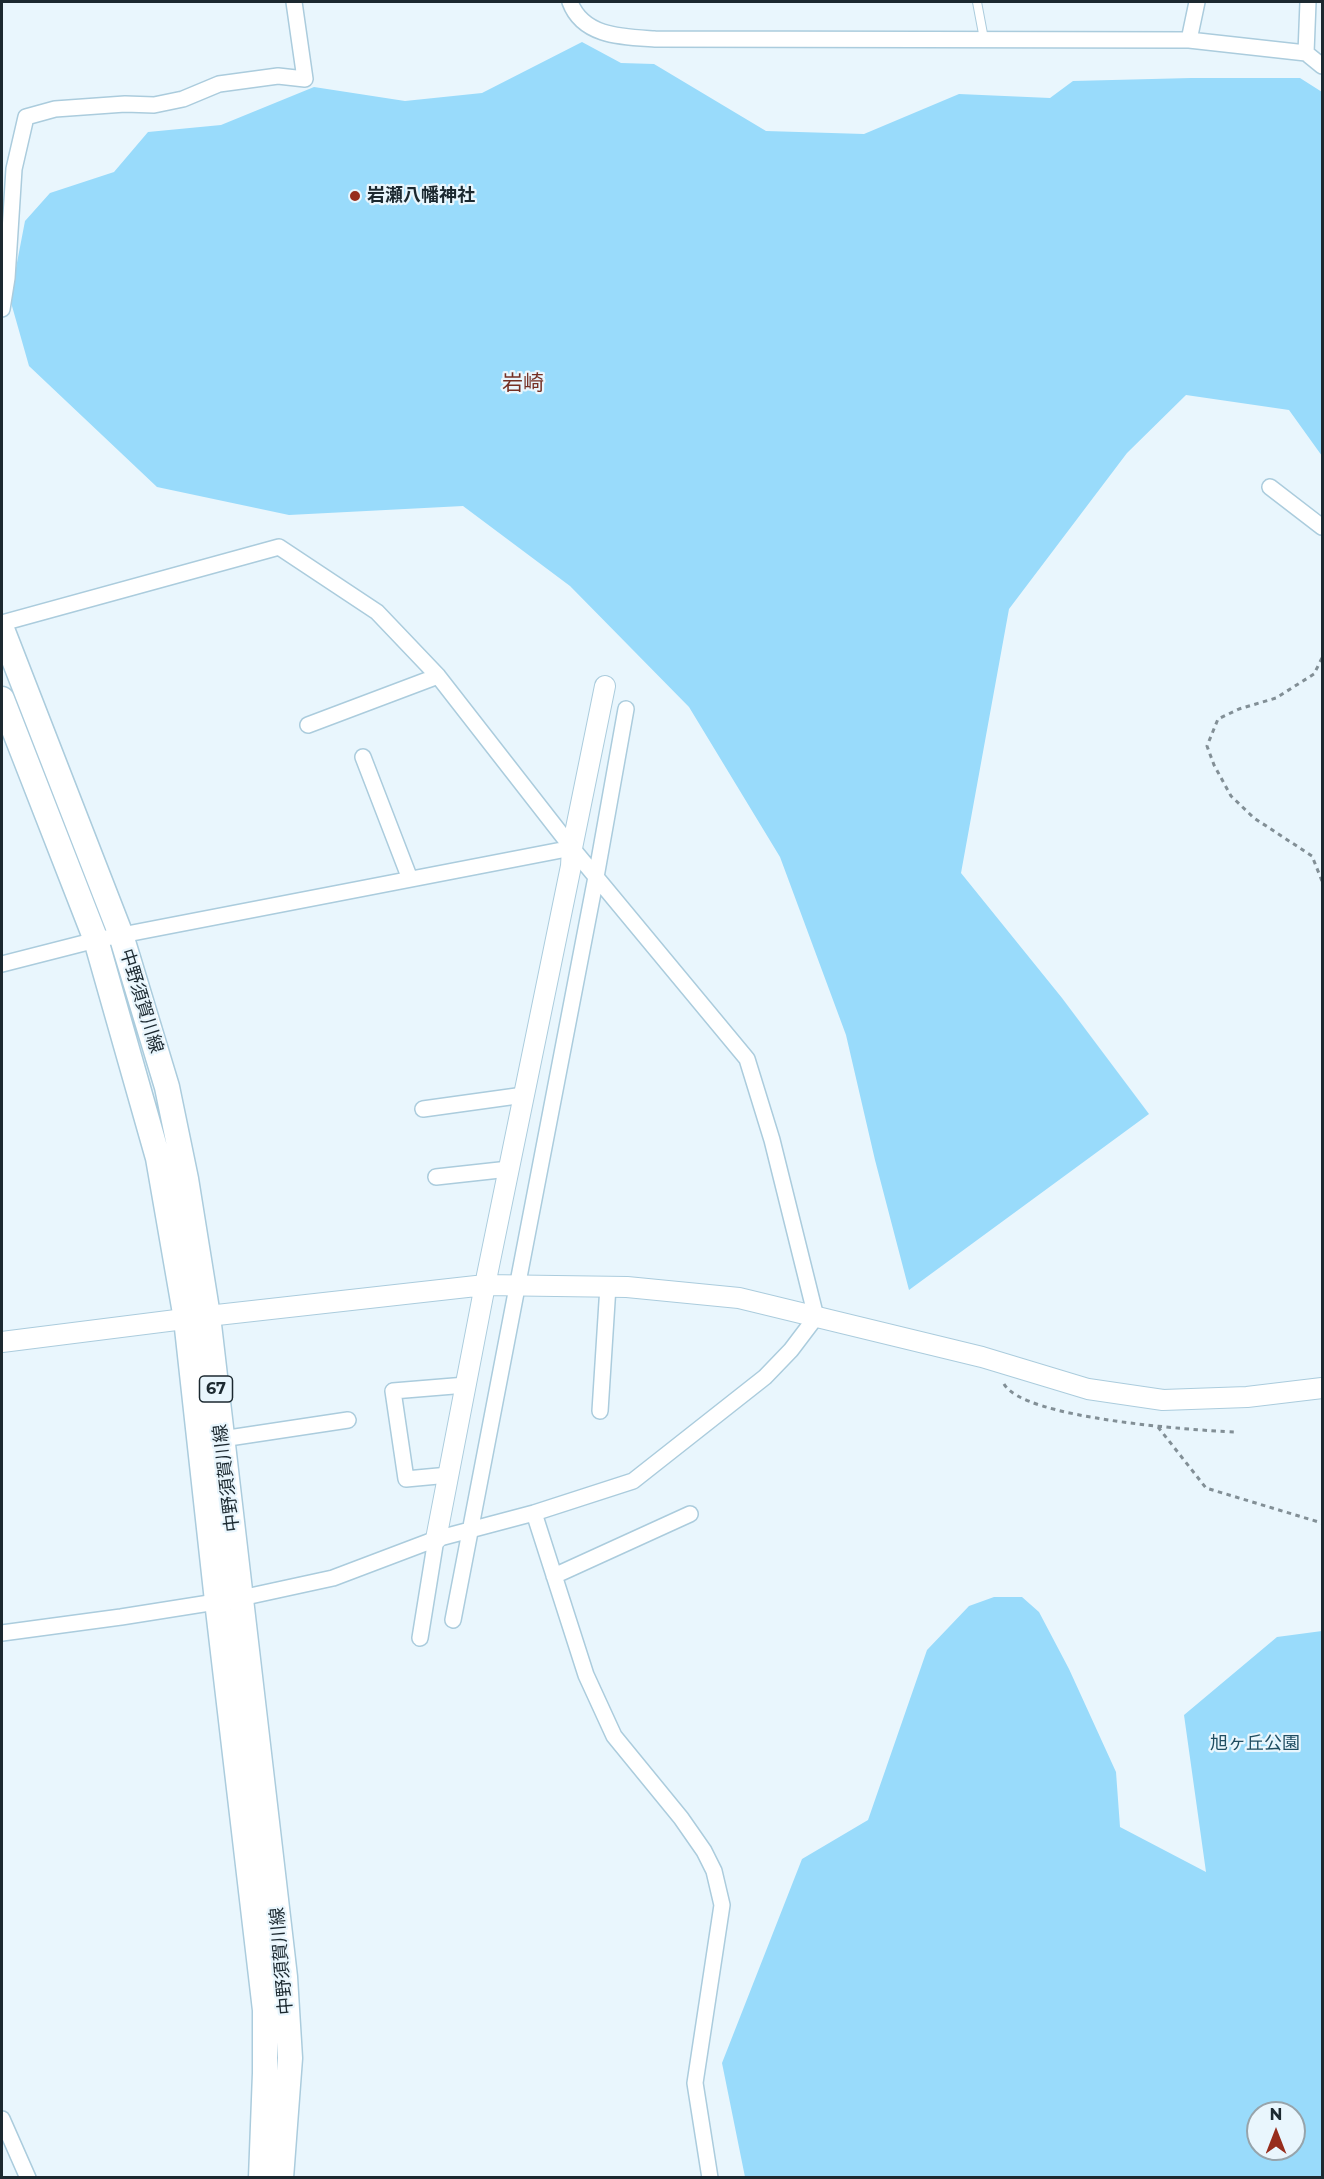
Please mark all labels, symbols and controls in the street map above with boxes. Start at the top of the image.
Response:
place label: 岩瀬八幡神社 [367,185,475,207]
marker: 岩瀬八幡神社 [348,189,362,203]
district label: 岩崎 [502,371,544,397]
street label: 中野須賀川線 [115,946,167,1056]
road number: 67 [200,1376,232,1402]
street label: 中野須賀川線 [210,1423,244,1533]
park label: 旭ヶ丘公園 [1210,1733,1300,1755]
street label: 中野須賀川線 [267,1906,297,2016]
north arrow [1246,2101,1306,2161]
text: N [1270,2105,1282,2124]

